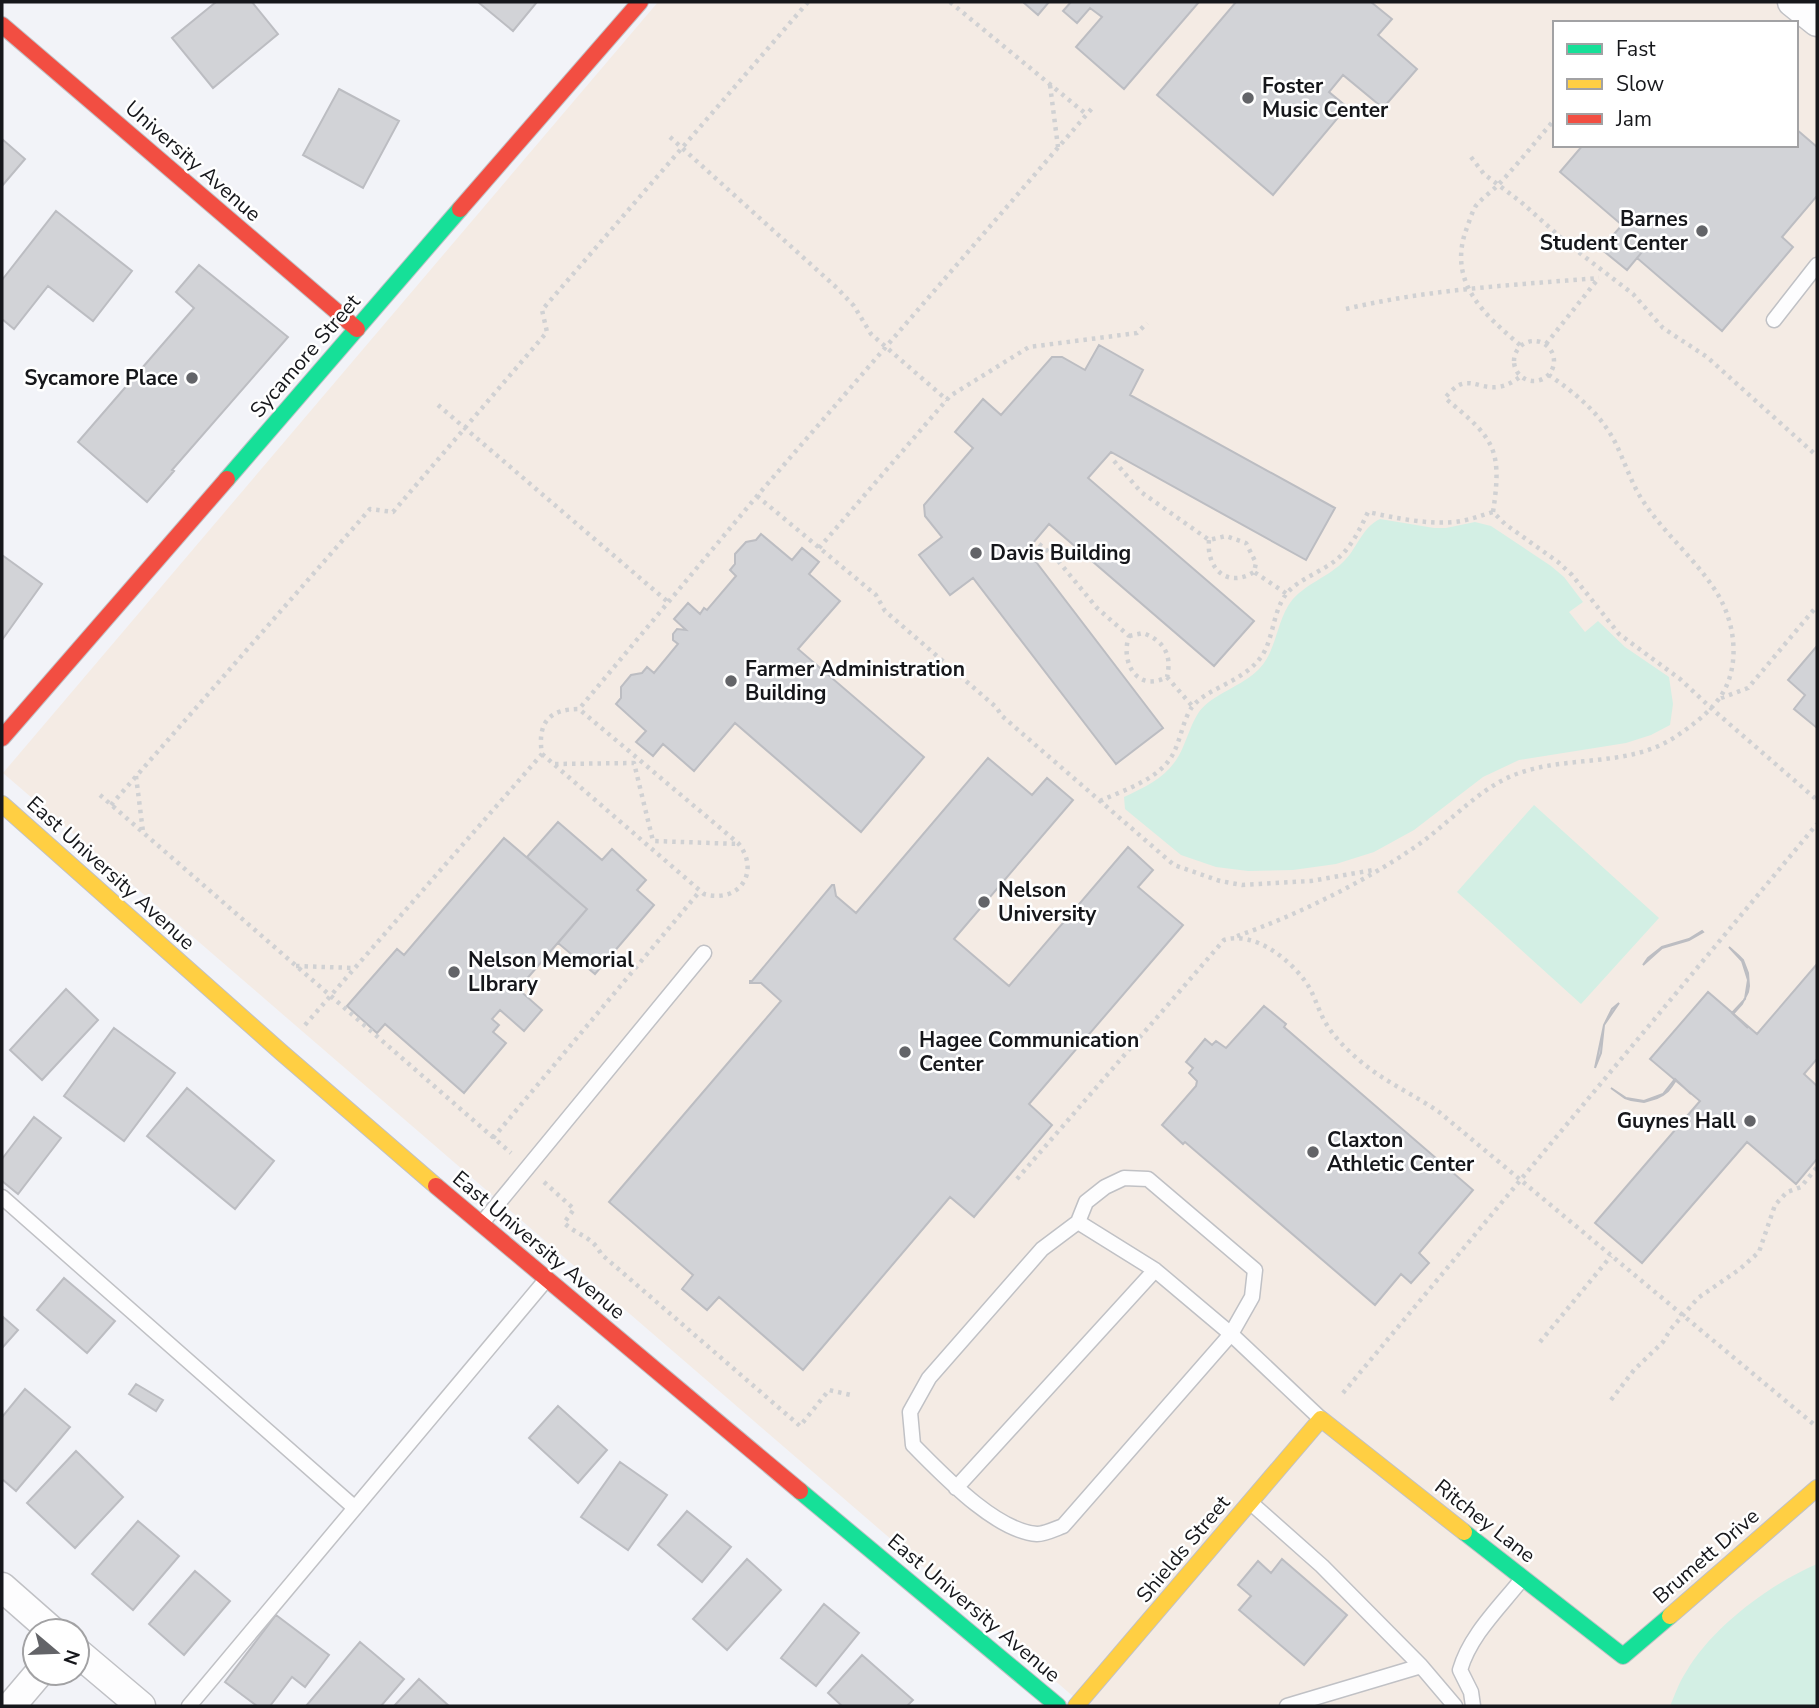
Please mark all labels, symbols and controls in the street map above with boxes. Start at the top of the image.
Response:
legend [1553,21,1798,147]
text: Fast [1616,35,1656,63]
text: Slow [1616,70,1665,98]
place label: Foster Music Center [1262,72,1389,124]
marker: Foster Music Center [1240,90,1256,106]
street label: University Avenue [119,94,267,228]
text: Jam [1615,105,1652,133]
place label: Barnes Student Center [1540,205,1689,257]
marker: Barnes Student Center [1694,223,1710,239]
street label: Sycamore Street [244,288,367,424]
place label: Sycamore Place [24,364,178,392]
marker: Sycamore Place [184,370,200,386]
place label: Davis Building [990,539,1131,567]
marker: Davis Building [968,545,984,561]
place label: Farmer Administration Building [745,655,965,707]
marker: Farmer Administration Building [723,673,739,689]
street label: East University Avenue [21,790,201,956]
place label: Nelson University [998,876,1097,928]
marker: Nelson University [976,894,992,910]
place label: Nelson Memorial LIbrary [468,946,634,998]
marker: Nelson Memorial LIbrary [446,964,462,980]
place label: Hagee Communication Center [919,1026,1139,1078]
marker: Hagee Communication Center [897,1044,913,1060]
place label: Guynes Hall [1617,1107,1736,1135]
marker: Guynes Hall [1742,1113,1758,1129]
place label: Claxton Athletic Center [1327,1126,1475,1178]
marker: Claxton Athletic Center [1305,1144,1321,1160]
street label: East University Avenue [447,1164,631,1326]
street label: Ritchey Lane [1429,1473,1541,1569]
street label: Shields Street [1130,1489,1237,1609]
street label: Brumett Drive [1647,1502,1765,1610]
street label: East University Avenue [882,1527,1066,1689]
north arrow [21,1617,91,1687]
text: N [57,1646,86,1668]

